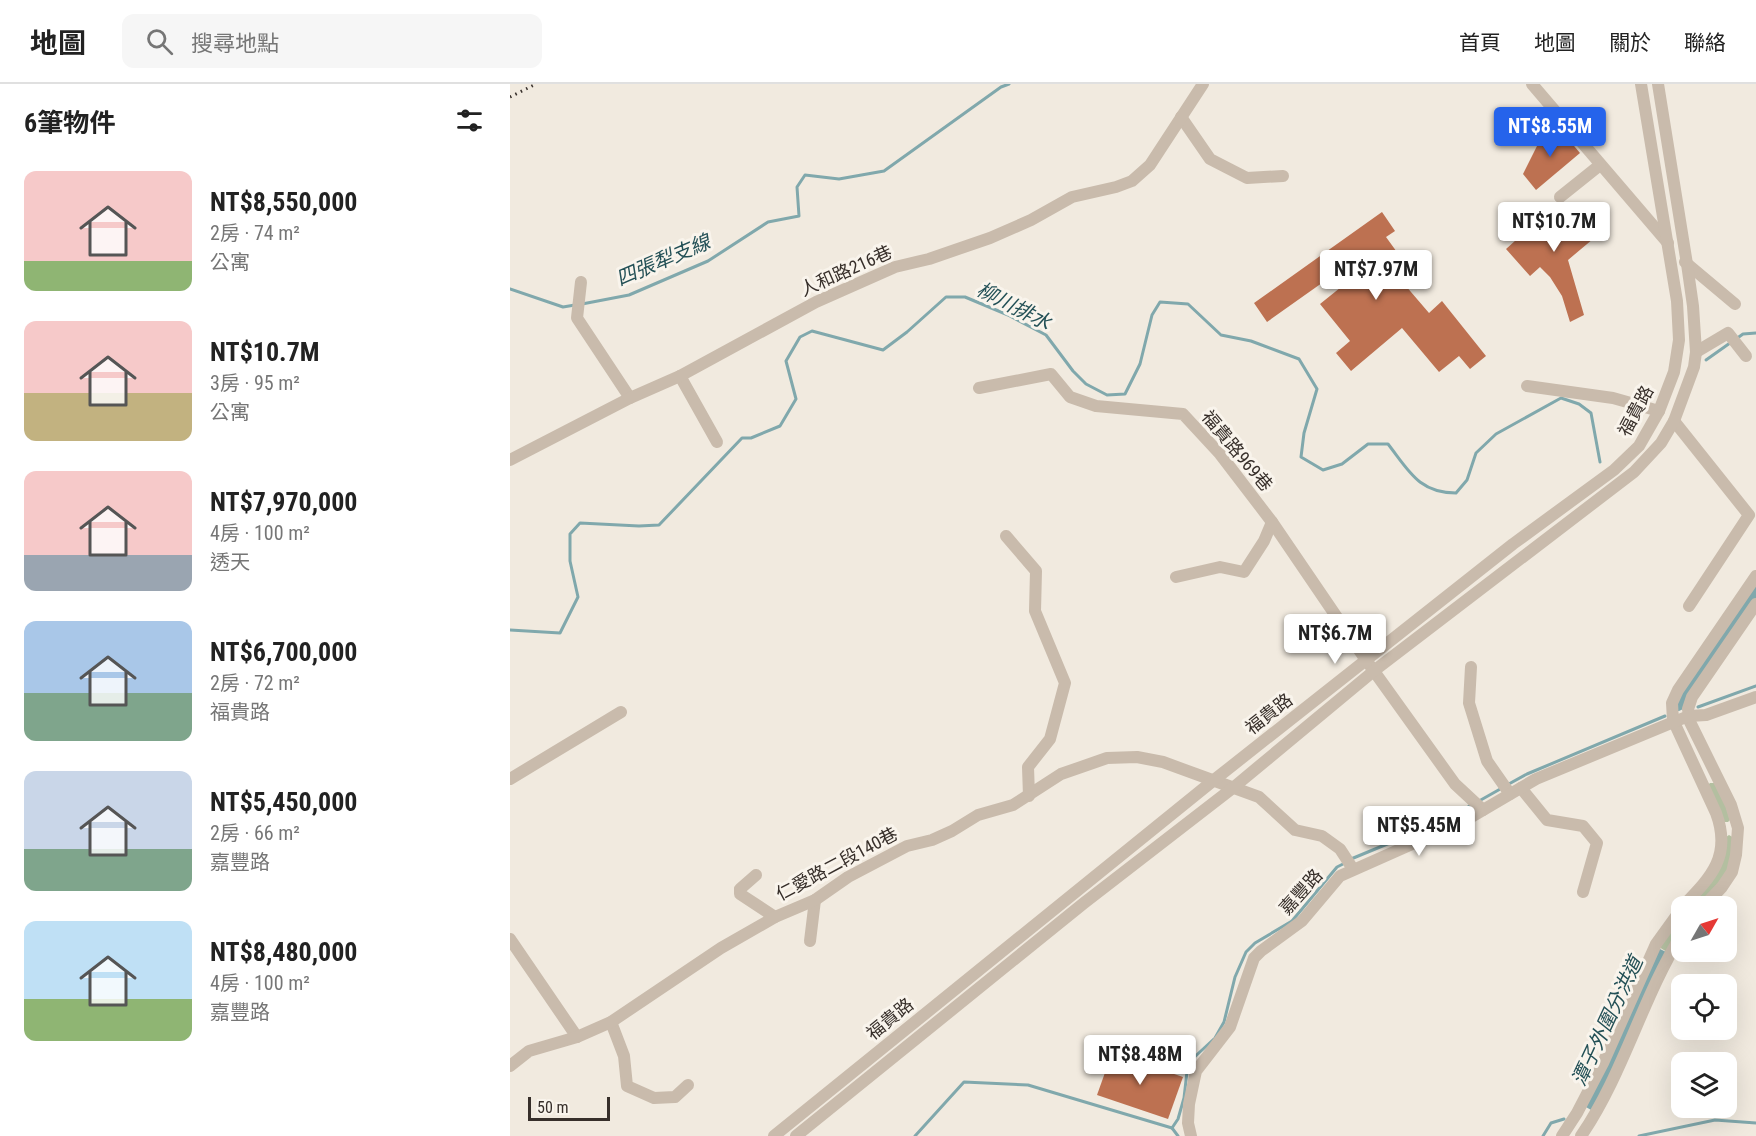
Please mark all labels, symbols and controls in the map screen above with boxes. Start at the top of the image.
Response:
search box [122,14,542,68]
icon: search [143,25,176,58]
text: 地圖 [30,27,86,60]
text: 搜尋地點 [191,31,279,56]
text: 首頁 [1459,31,1501,55]
text: 地圖 [1534,31,1576,55]
text: 關於 [1609,31,1651,55]
text: 聯絡 [1684,31,1726,55]
icon: filters [453,104,486,137]
pin: NT$8.55M [1488,107,1612,158]
text: 6筆物件 [24,108,115,138]
text: NT$8.55M [1508,114,1592,138]
text: NT$8,550,000 [210,187,358,217]
icon: home [72,195,144,267]
pin: NT$10.7M [1492,202,1616,253]
text: NT$10.7M [1512,209,1596,233]
text: 2房 · 74 m² [210,221,300,245]
water label: 四張犁支線 [612,229,716,291]
street label: 人和路216巷 [796,241,895,300]
text: 公寓 [210,250,250,274]
pin: NT$7.97M [1314,250,1438,301]
text: NT$7.97M [1334,257,1418,281]
water label: 柳川排水 [973,277,1056,335]
text: NT$10.7M [210,337,319,367]
icon: home [72,345,144,417]
text: 3房 · 95 m² [210,371,300,395]
street label: 福貴路 [1614,382,1658,440]
text: 公寓 [210,400,250,424]
street label: 福貴路969巷 [1198,406,1277,495]
text: NT$7,970,000 [210,487,358,517]
icon: home [72,495,144,567]
text: 4房 · 100 m² [210,521,310,545]
text: 透天 [210,550,250,574]
pin: NT$6.7M [1280,614,1390,665]
text: NT$6.7M [1298,621,1372,645]
text: NT$6,700,000 [210,637,358,667]
icon: home [72,645,144,717]
text: 2房 · 72 m² [210,671,300,695]
street label: 福貴路 [1241,689,1296,739]
text: 福貴路 [210,700,270,724]
text: NT$5,450,000 [210,787,358,817]
icon: home [72,795,144,867]
pin: NT$5.45M [1357,806,1481,857]
text: NT$5.45M [1377,813,1461,837]
text: 2房 · 66 m² [210,821,300,845]
street label: 仁愛路二段140巷 [772,823,901,904]
text: 嘉豐路 [210,850,270,874]
street label: 嘉豐路 [1275,865,1326,919]
north arrow [1671,896,1737,962]
map controls [1671,896,1737,1118]
text: NT$8,480,000 [210,937,358,967]
icon: home [72,945,144,1017]
water label: 潭子外圍分洪道 [1567,950,1649,1090]
text: 4房 · 100 m² [210,971,310,995]
button: locate [1671,974,1737,1040]
street label: 福貴路 [862,993,917,1044]
text: 嘉豐路 [210,1000,270,1024]
pin: NT$8.48M [1078,1035,1202,1086]
text: NT$8.48M [1098,1042,1182,1066]
button: layers [1671,1052,1737,1118]
scale bar [528,1094,610,1122]
text: 50 m [537,1098,569,1117]

